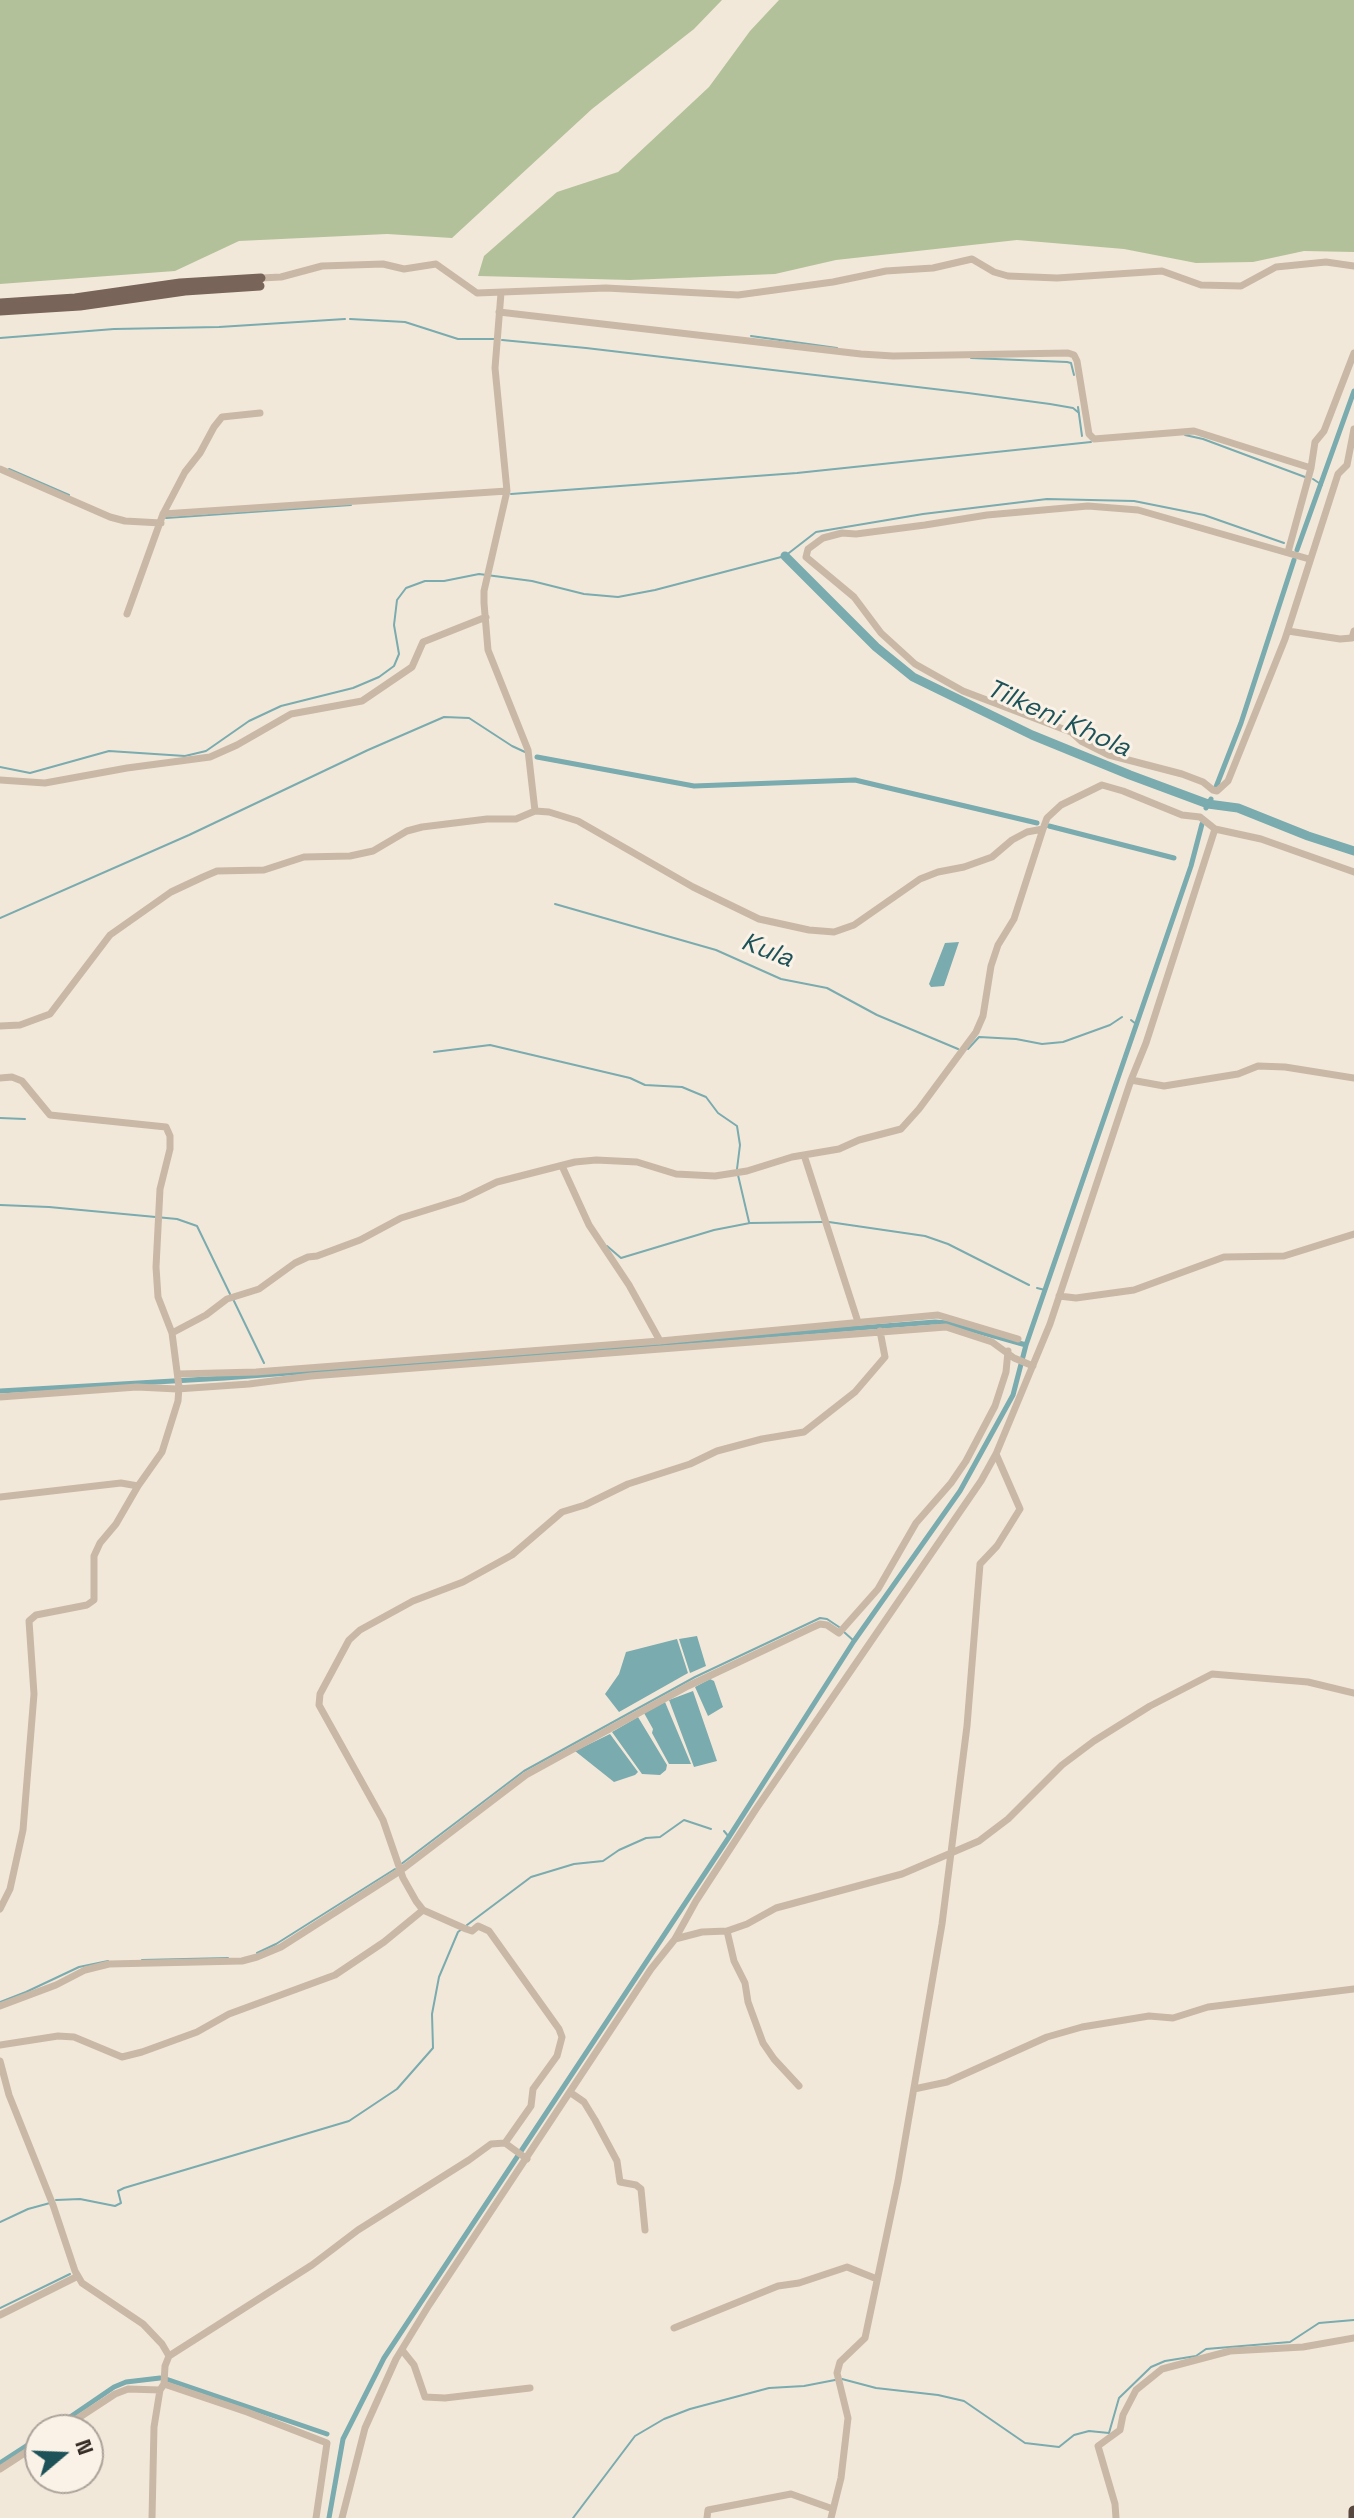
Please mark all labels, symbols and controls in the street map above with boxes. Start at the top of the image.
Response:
water label: Tilkeni Khola [981,673,1135,765]
water label: Kula [737,927,797,975]
north arrow [24,2414,104,2494]
text: N [69,2435,100,2458]

